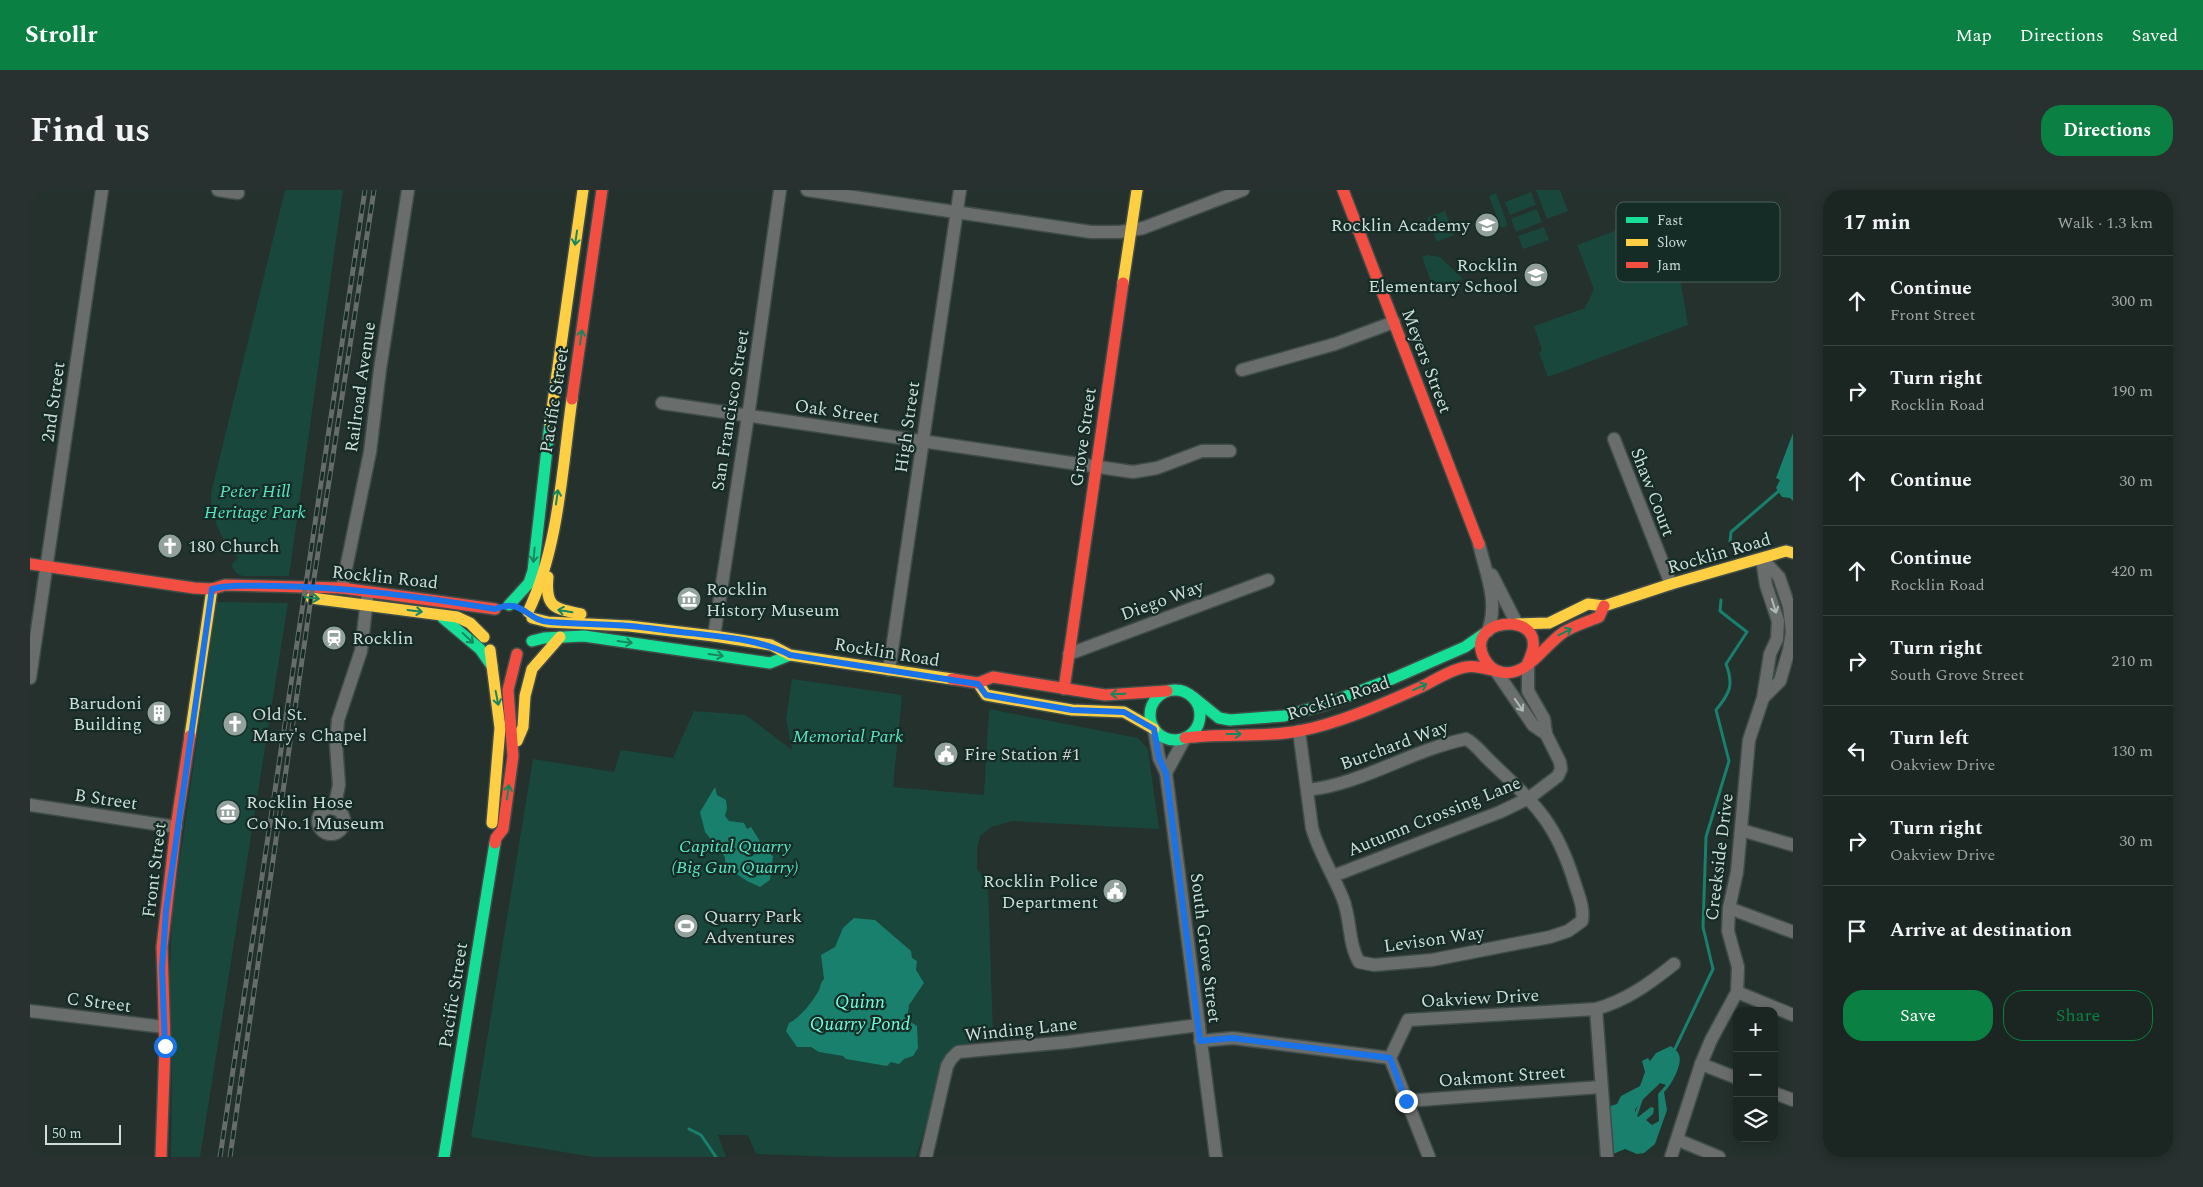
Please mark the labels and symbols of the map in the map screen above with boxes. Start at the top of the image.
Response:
legend [1616,202,1780,282]
text: Fast [1657,210,1683,231]
place label: Rocklin Academy [1331,212,1471,239]
school or university icon: Rocklin Academy [1474,212,1500,238]
one-way arrow [571,230,581,246]
text: Slow [1657,232,1687,253]
place label: Rocklin Elementary School [1368,252,1518,300]
text: Jam [1657,255,1681,276]
school or university icon: Rocklin Elementary School [1523,262,1549,288]
street label: Meyers Street [1394,305,1459,417]
street label: Railroad Avenue [338,320,383,454]
street label: San Francisco Street [704,328,757,493]
one-way arrow [577,329,587,345]
street label: Pacific Street [533,345,576,455]
street label: 2nd Street [34,360,73,444]
street label: High Street [888,380,927,475]
street label: Grove Street [1063,386,1104,488]
street label: Oak Street [793,392,881,431]
street label: Shaw Court [1623,444,1682,541]
park label: Peter Hill Heritage Park [204,478,307,526]
one-way arrow [552,490,562,506]
street label: Rocklin Road [1664,526,1774,581]
church icon: 180 Church [157,533,183,559]
place label: 180 Church [188,533,279,560]
one-way arrow [530,547,539,563]
street label: Rocklin Road [330,558,439,596]
street label: Diego Way [1117,572,1209,628]
place label: Rocklin History Museum [706,576,840,624]
museum icon: Rocklin History Museum [676,586,702,612]
one-way arrow [304,593,320,603]
one-way arrow [1769,598,1779,614]
one-way arrow [406,606,422,616]
one-way arrow [557,606,573,616]
station icon: Rocklin [321,625,347,651]
place label: Rocklin [352,625,414,652]
one-way arrow [1557,627,1572,636]
street label: Rocklin Road [832,631,942,674]
one-way arrow [462,632,474,644]
one-way arrow [617,637,633,647]
one-way arrow [707,650,723,660]
street label: Rocklin Road [1283,669,1393,728]
one-way arrow [1412,682,1427,692]
one-way arrow [1111,689,1127,699]
place label: Barudoni Building [68,690,142,738]
one-way arrow [493,690,503,706]
one-way arrow [1514,698,1524,712]
building icon: Barudoni Building [146,700,172,726]
place label: Old St. Mary's Chapel [252,701,367,749]
church icon: Old St. Mary's Chapel [222,711,248,737]
street label: Burchard Way [1336,713,1453,778]
park label: Memorial Park [793,723,904,750]
one-way arrow [1225,729,1241,739]
public building icon: Fire Station #1 [933,741,959,767]
place label: Fire Station #1 [964,741,1080,768]
street label: Autumn Crossing Lane [1343,769,1525,864]
street label: B Street [73,782,139,817]
one-way arrow [503,784,513,800]
place label: Rocklin Hose Co No.1 Museum [246,789,385,837]
street label: Creekside Drive [1698,792,1741,922]
museum icon: Rocklin Hose Co No.1 Museum [215,799,241,825]
street label: Front Street [135,821,174,919]
park label: Capital Quarry (Big Gun Quarry) [672,833,798,881]
place label: Rocklin Police Department [983,868,1098,916]
street label: South Grove Street [1183,872,1228,1025]
public building icon: Rocklin Police Department [1102,878,1128,904]
place label: Quarry Park Adventures [704,903,802,951]
sports icon: Quarry Park Adventures [673,913,699,939]
street label: Levison Way [1382,919,1488,960]
street label: Pacific Street [432,940,475,1050]
street label: Oakview Drive [1420,982,1540,1015]
street label: C Street [65,985,133,1020]
water label: Quinn Quarry Pond [810,988,911,1039]
street label: Winding Lane [963,1010,1079,1049]
route start [154,1035,177,1058]
street label: Oakmont Street [1438,1059,1566,1094]
route end [1395,1090,1418,1113]
scale bar [45,1122,121,1145]

